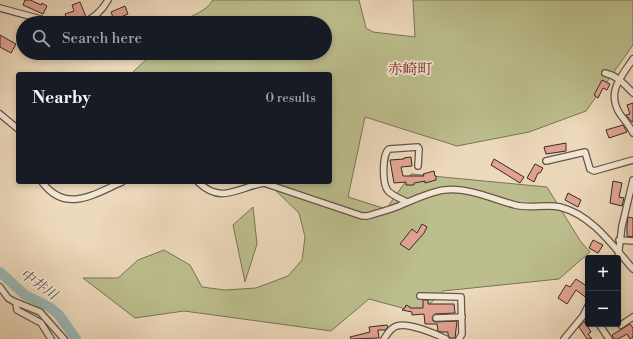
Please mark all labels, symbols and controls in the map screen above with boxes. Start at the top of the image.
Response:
search box [16,16,332,60]
icon: search [30,27,52,49]
text: Search here [62,29,142,48]
district label: 赤崎町 [387,60,433,79]
text: Nearby [32,87,91,109]
text: 0 results [265,90,316,106]
map controls [585,255,621,327]
button: + [585,255,621,291]
water label: 中井川 [16,265,62,305]
button: − [585,291,621,327]

